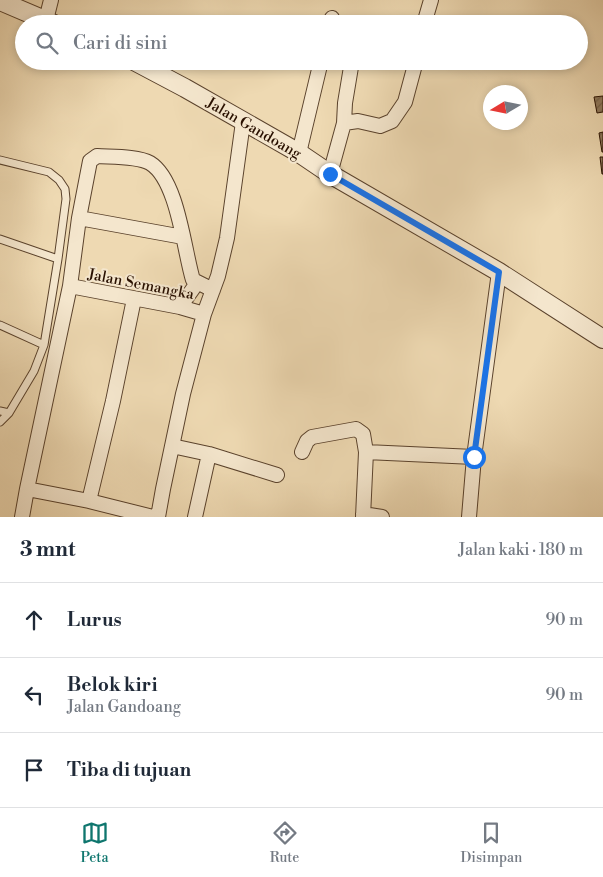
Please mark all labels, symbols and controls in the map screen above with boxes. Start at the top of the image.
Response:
search box [15,15,588,70]
icon: search [33,29,61,57]
text: Cari di sini [73,31,168,55]
north arrow [483,85,528,130]
street label: Jalan Gandoang [202,93,305,163]
route end [319,163,342,186]
street label: Jalan Semangka [85,265,196,304]
route start [463,446,486,469]
text: 3 mnt [20,537,75,563]
text: Jalan kaki · 180 m [458,540,583,560]
icon: ahead [20,606,48,634]
text: Lurus [67,608,122,632]
text: 90 m [545,610,583,630]
text: Belok kiri [67,673,157,697]
icon: left [20,681,48,709]
text: 90 m [545,685,583,705]
text: Jalan Gandoang [67,697,181,717]
icon: arrive [20,756,48,784]
text: Tiba di tujuan [67,758,191,782]
tab: Peta [81,819,109,867]
tab: Rute [270,819,299,867]
tab: Disimpan [460,819,522,867]

